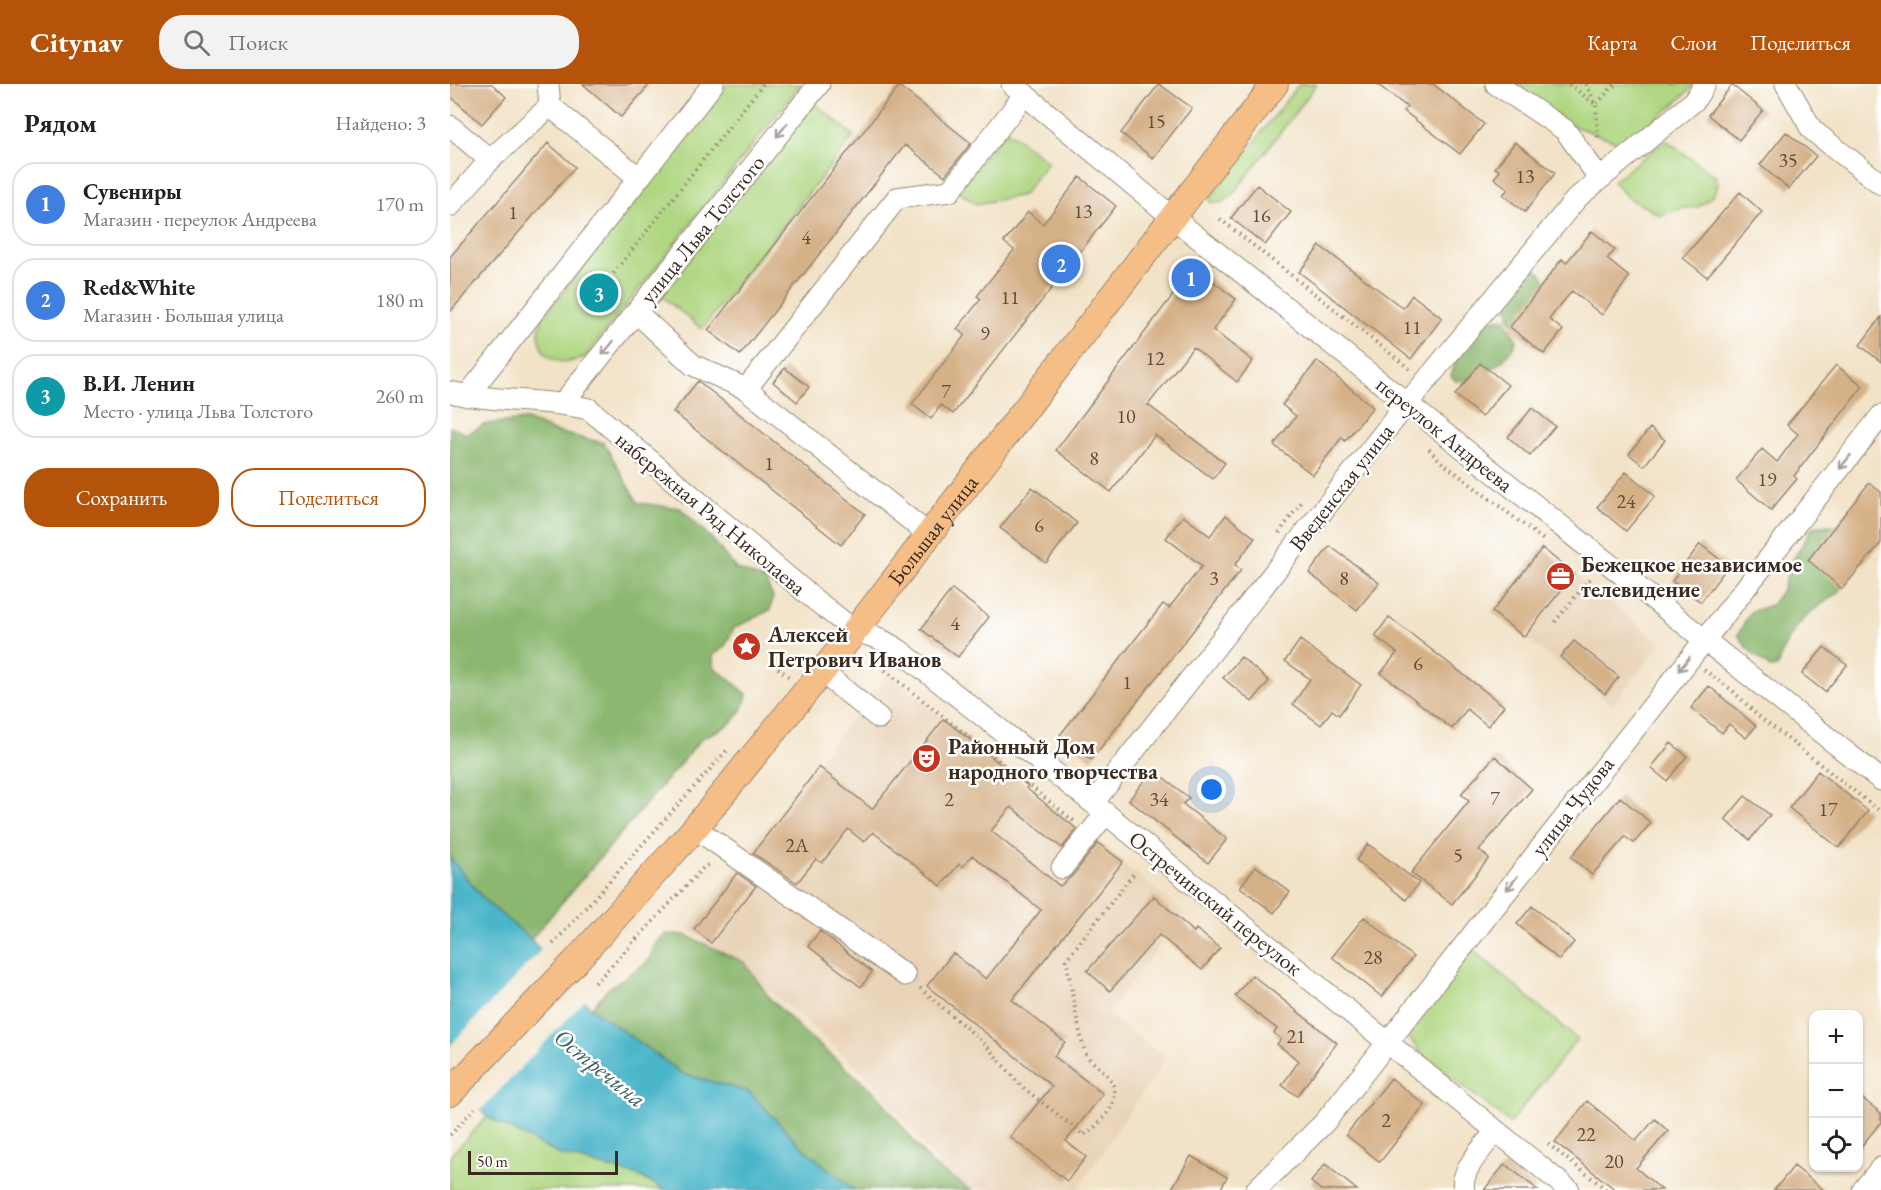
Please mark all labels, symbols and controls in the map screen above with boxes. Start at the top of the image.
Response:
search box [159,15,579,69]
text: Citynav [30,24,123,60]
icon: search [180,26,213,59]
text: Поиск [228,28,288,57]
text: Карта [1587,29,1637,56]
text: Слои [1670,29,1717,56]
text: Поделиться [1750,29,1851,56]
text: Рядом [24,106,97,140]
house number: 15 [1146,108,1166,134]
text: Найдено: 3 [335,110,426,136]
one-way arrow [776,121,789,137]
house number: 35 [1778,147,1798,173]
street label: улица Льва Толстого [633,149,771,310]
house number: 13 [1515,163,1535,189]
text: Сувениры [83,177,182,206]
text: 1 [40,191,51,217]
text: 170 m [376,191,424,217]
house number: 13 [1073,198,1093,224]
house number: 1 [508,199,518,225]
house number: 16 [1251,202,1271,228]
text: Магазин · переулок Андреева [83,206,317,232]
house number: 4 [801,224,811,250]
pin: 2 [1042,242,1080,286]
pin: 1 [1172,256,1210,300]
pin: 3 [580,270,618,316]
text: Red&White [83,273,195,302]
house number: 11 [1000,284,1020,310]
text: 2 [40,287,51,313]
text: 180 m [376,287,424,313]
text: Магазин · Большая улица [83,302,284,328]
house number: 11 [1402,314,1422,340]
house number: 9 [980,320,990,346]
one-way arrow [601,339,614,355]
house number: 12 [1145,345,1165,371]
text: В.И. Ленин [83,369,195,398]
street label: переулок Андреева [1370,370,1519,499]
house number: 7 [941,378,951,404]
text: 3 [40,383,51,409]
text: 260 m [376,383,424,409]
text: Место · улица Льва Толстого [83,398,313,424]
house number: 10 [1116,403,1136,429]
street label: Введенская улица [1283,418,1400,557]
street label: набережная Ряд Николаева [609,425,812,602]
house number: 8 [1089,445,1099,471]
house number: 1 [764,450,774,476]
one-way arrow [1838,453,1851,469]
house number: 19 [1757,466,1777,492]
button: Сохранить [24,468,219,527]
button: Поделиться [231,468,426,527]
street label: Большая улица [881,469,985,592]
house number: 24 [1616,488,1636,514]
house number: 6 [1034,512,1044,538]
place label: Бежецкое независимое телевидение [1581,550,1802,604]
office icon: Бежецкое независимое телевидение [1544,561,1576,593]
house number: 3 [1209,565,1219,591]
house number: 8 [1339,565,1349,591]
house number: 4 [950,610,960,636]
place label: Алексей Петрович Иванов [767,620,942,674]
place icon: Алексей Петрович Иванов [731,631,763,663]
house number: 6 [1413,650,1423,676]
one-way arrow [1678,655,1691,671]
house number: 1 [1122,669,1132,695]
place label: Районный Дом народного творчества [948,732,1158,786]
theatre icon: Районный Дом народного творчества [911,743,943,775]
street label: улица Чудова [1524,750,1621,862]
your location [1197,775,1226,804]
house number: 7 [1490,785,1500,811]
house number: 2 [944,786,954,812]
house number: 34 [1149,786,1169,812]
house number: 17 [1818,796,1838,822]
street label: Остречинский переулок [1123,824,1309,983]
house number: 2А [785,832,809,858]
house number: 5 [1453,842,1463,868]
one-way arrow [1505,875,1518,891]
house number: 28 [1363,944,1383,970]
map controls [1809,1010,1863,1172]
button: + [1809,1010,1863,1064]
water label: Остречина [548,1021,653,1114]
house number: 21 [1286,1023,1306,1049]
button: − [1809,1064,1863,1118]
house number: 2 [1381,1107,1391,1133]
button: locate [1809,1118,1863,1172]
house number: 22 [1576,1121,1596,1147]
scale bar [468,1148,618,1176]
house number: 20 [1604,1148,1624,1174]
text: 50 m [477,1151,508,1172]

